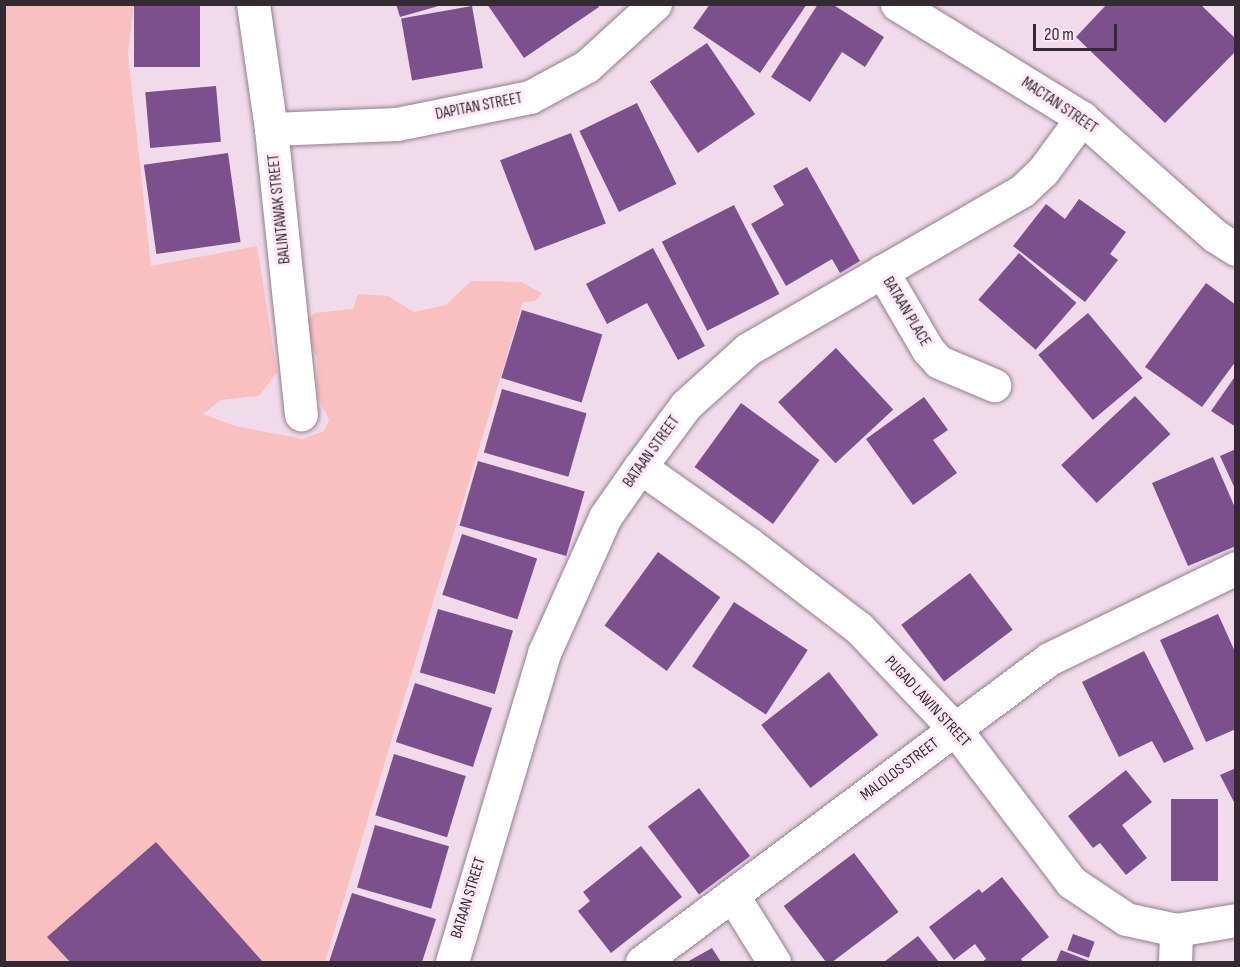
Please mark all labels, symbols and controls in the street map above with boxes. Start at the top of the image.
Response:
scale bar [1036,12,1120,50]
text: 20 m [1044,24,1074,45]
street label: MACTAN STREET [1017,74,1101,138]
street label: DAPITAN STREET [434,89,524,125]
street label: BALINTAWAK STREET [265,153,295,265]
street label: BATAAN PLACE [878,274,934,350]
street label: BATAAN STREET [620,412,684,492]
street label: PUGAD LAWIN STREET [880,653,974,751]
street label: MALOLOS STREET [857,734,943,806]
street label: BATAAN STREET [448,855,490,941]

